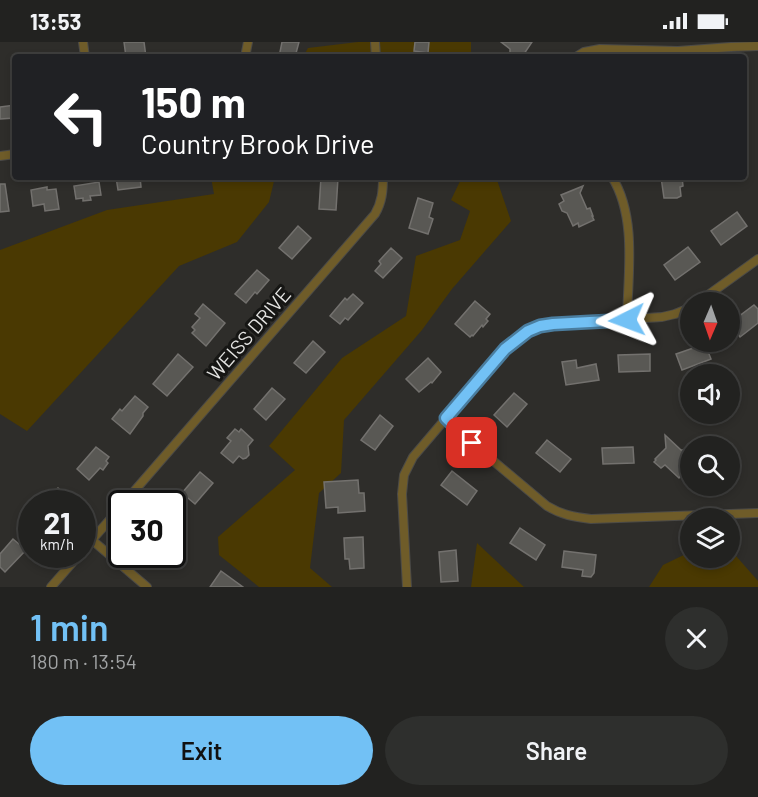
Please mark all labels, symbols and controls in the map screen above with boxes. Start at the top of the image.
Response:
text: 13:53 [30,8,81,34]
text: 150 m [141,76,246,126]
icon: left [42,78,120,156]
text: Country Brook Drive [141,127,375,159]
street label: WEISS DRIVE [201,282,295,385]
position arrow [595,288,659,352]
north arrow [680,292,740,352]
map controls [680,292,740,568]
button: sound [680,364,740,424]
pin [446,417,497,468]
icon: arrive [455,426,488,459]
button: search [680,436,740,496]
speed limit sign: 30 [108,490,186,568]
text: 21 [43,504,71,540]
button: layers [680,508,740,568]
text: km/h [40,535,74,553]
text: 1 min [30,605,109,648]
button: close [665,607,728,670]
text: 180 m · 13:54 [30,649,137,673]
button: Exit [30,716,373,785]
button: Share [385,716,728,785]

